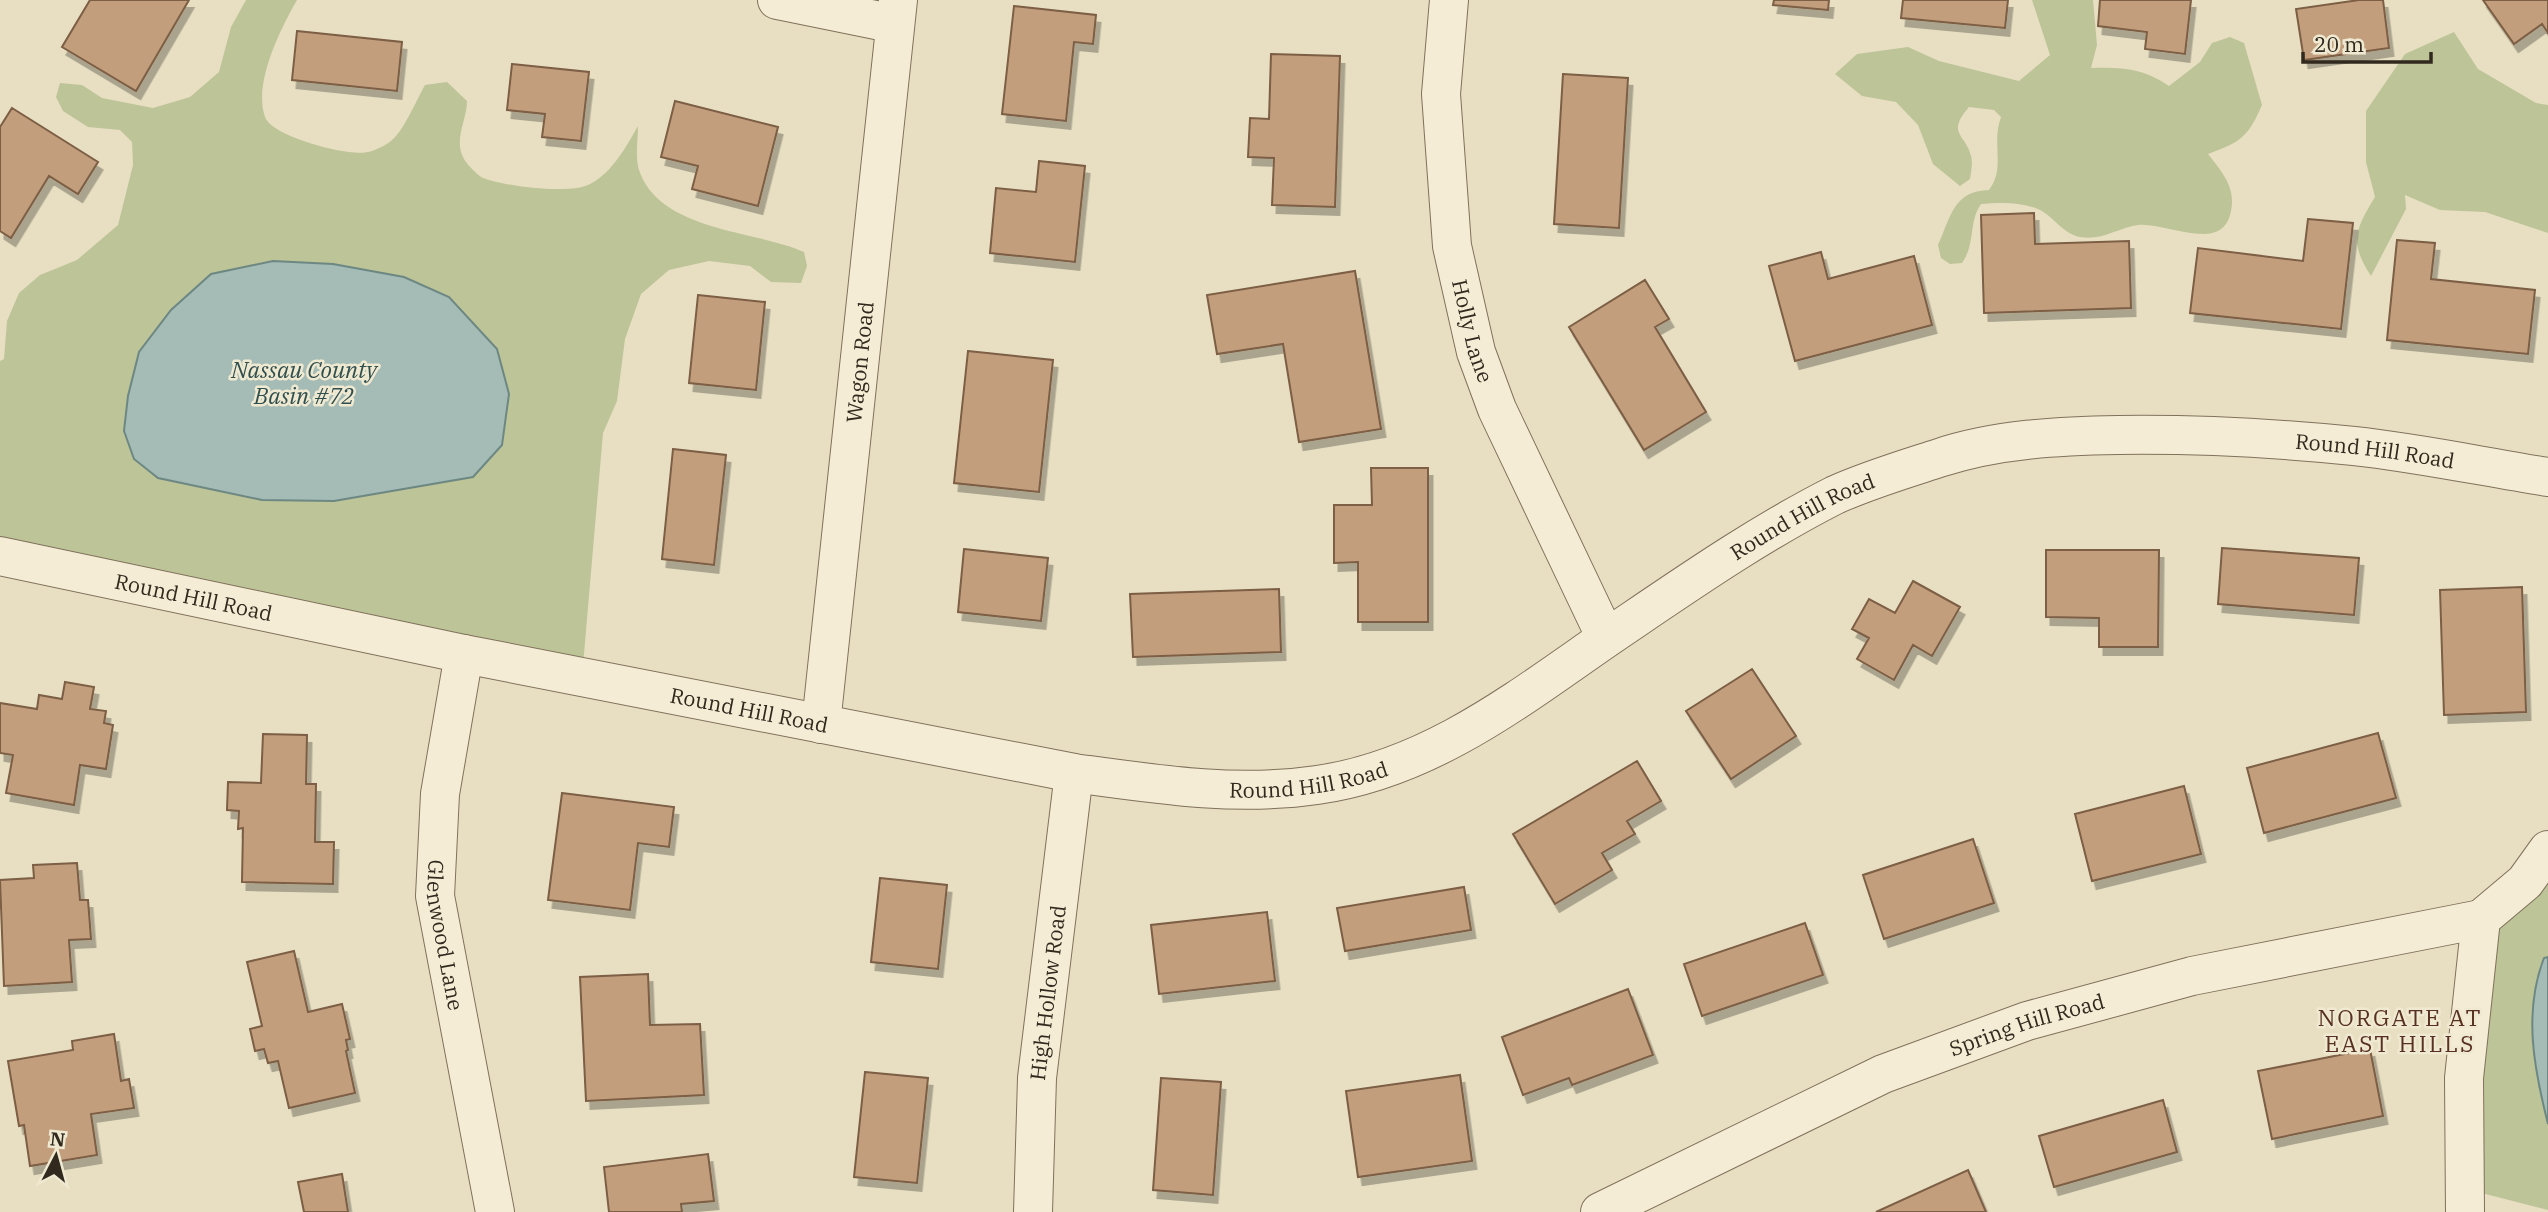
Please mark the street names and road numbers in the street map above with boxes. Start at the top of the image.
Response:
street label: Holly Lane [1446,276,1500,386]
street label: Wagon Road [839,300,880,424]
street label: Round Hill Road [2294,427,2457,475]
street label: Round Hill Road [1725,466,1879,566]
street label: Round Hill Road [112,567,275,627]
street label: Round Hill Road [668,681,831,739]
street label: Round Hill Road [1229,754,1392,804]
street label: Glenwood Lane [421,859,470,1013]
street label: High Hollow Road [1023,903,1072,1082]
street label: Spring Hill Road [1945,987,2108,1062]

